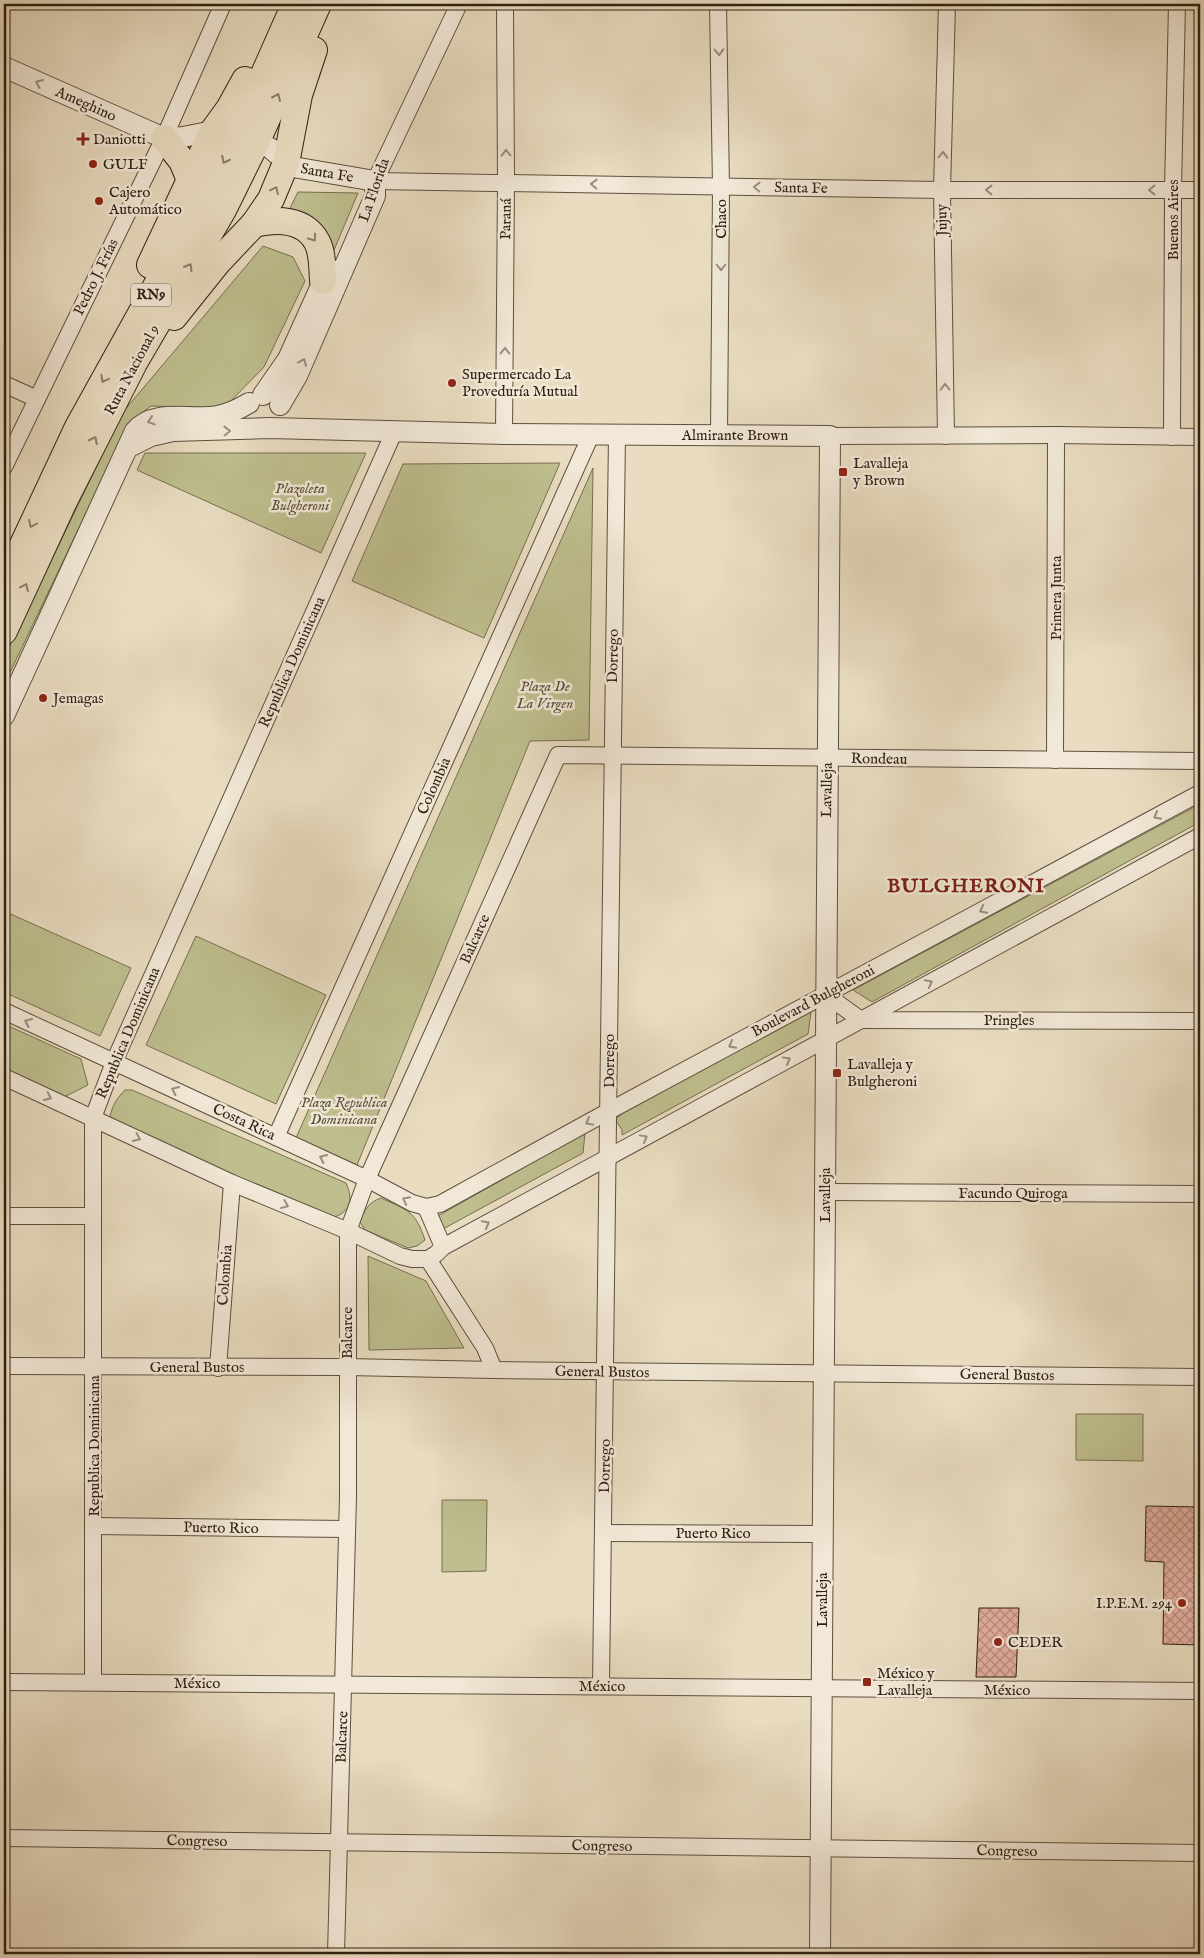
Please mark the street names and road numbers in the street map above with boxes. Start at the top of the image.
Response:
street label: Ameghino [52,82,119,126]
street label: La Florida [354,155,394,224]
street label: Santa Fe [299,159,355,187]
street label: Santa Fe [774,178,828,198]
street label: Buenos Aires [1164,179,1183,261]
street label: Paraná [496,198,516,240]
street label: Chaco [712,199,731,239]
street label: Jujuy [932,203,952,238]
street label: Pedro J. Frías [69,236,123,318]
road number: RN9 [131,284,171,306]
street label: Ruta Nacional 9 [100,321,164,419]
street label: Almirante Brown [681,426,788,445]
street label: Primera Junta [1047,555,1066,640]
street label: Republica Dominicana [255,593,330,730]
street label: Dorrego [603,629,623,683]
street label: Rondeau [851,749,908,769]
street label: Colombia [413,754,455,818]
street label: Lavalleja [817,762,837,818]
street label: Balcarce [456,911,494,967]
street label: Boulevard Bulgheroni [748,960,878,1042]
street label: Republica Dominicana [92,964,165,1102]
street label: Pringles [984,1011,1034,1030]
street label: Dorrego [600,1034,619,1088]
street label: Costa Rica [210,1099,279,1145]
street label: Lavalleja [816,1167,835,1223]
street label: Facundo Quiroga [958,1184,1068,1203]
street label: Colombia [213,1243,237,1306]
street label: Balcarce [338,1307,357,1359]
street label: General Bustos [150,1358,244,1377]
street label: General Bustos [555,1362,649,1382]
street label: General Bustos [960,1365,1054,1385]
street label: Republica Dominicana [85,1375,104,1517]
street label: Dorrego [595,1439,615,1493]
street label: Puerto Rico [183,1518,259,1538]
street label: Puerto Rico [675,1524,751,1543]
street label: Lavalleja [813,1572,832,1628]
street label: México [174,1674,220,1693]
street label: México [579,1677,625,1696]
street label: México [984,1681,1030,1700]
street label: Balcarce [332,1710,352,1763]
street label: Congreso [167,1831,227,1851]
street label: Congreso [572,1836,632,1856]
street label: Congreso [977,1841,1037,1861]

